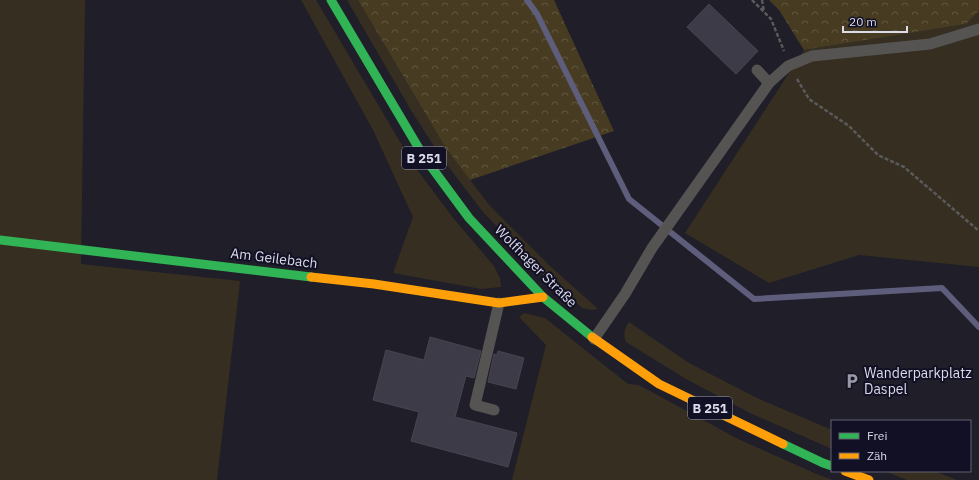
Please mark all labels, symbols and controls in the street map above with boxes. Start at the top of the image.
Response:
scale bar [843,8,907,34]
text: 20 m [849,14,877,29]
road number: B 251 [402,147,446,169]
street label: Wolfhager Straße [491,221,581,311]
street label: Am Geilebach [229,244,319,272]
place label: Wanderparkplatz Daspel [864,364,972,398]
parking icon: Wanderparkplatz Daspel [843,372,861,390]
road number: B 251 [688,397,732,419]
legend [831,420,971,472]
text: Frei [867,428,887,443]
text: Zäh [867,448,887,463]

